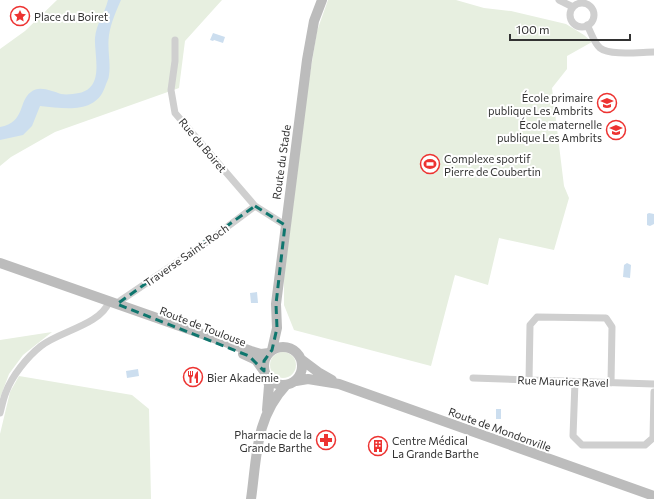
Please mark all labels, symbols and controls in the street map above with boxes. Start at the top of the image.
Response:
place icon: Place du Boiret [9,5,31,27]
place label: Place du Boiret [34,10,109,23]
scale bar [510,16,630,42]
text: 100 m [516,22,550,36]
place label: École primaire publique Les Ambrits [488,90,593,117]
school or university icon: École primaire publique Les Ambrits [596,92,618,114]
street label: Rue du Boiret [177,115,230,175]
place label: École maternelle publique Les Ambrits [497,117,602,144]
school or university icon: École maternelle publique Les Ambrits [605,119,627,141]
street label: Route du Stade [269,124,293,200]
place label: Complexe sportif Pierre de Coubertin [444,152,541,178]
sports icon: Complexe sportif Pierre de Coubertin [419,153,441,175]
street label: Traverse Saint-Roch [141,221,231,289]
street label: Route de Toulouse [158,304,248,349]
restaurant icon: Bier Akademie [182,366,204,388]
place label: Bier Akademie [207,371,279,384]
street label: Rue Maurice Ravel [517,373,609,389]
street label: Route de Mondonville [447,404,553,454]
place label: Pharmacie de la Grande Barthe [234,428,312,454]
pharmacy icon: Pharmacie de la Grande Barthe [315,429,337,451]
place label: Centre Médical La Grande Barthe [392,434,479,460]
building icon: Centre Médical La Grande Barthe [367,435,389,457]

